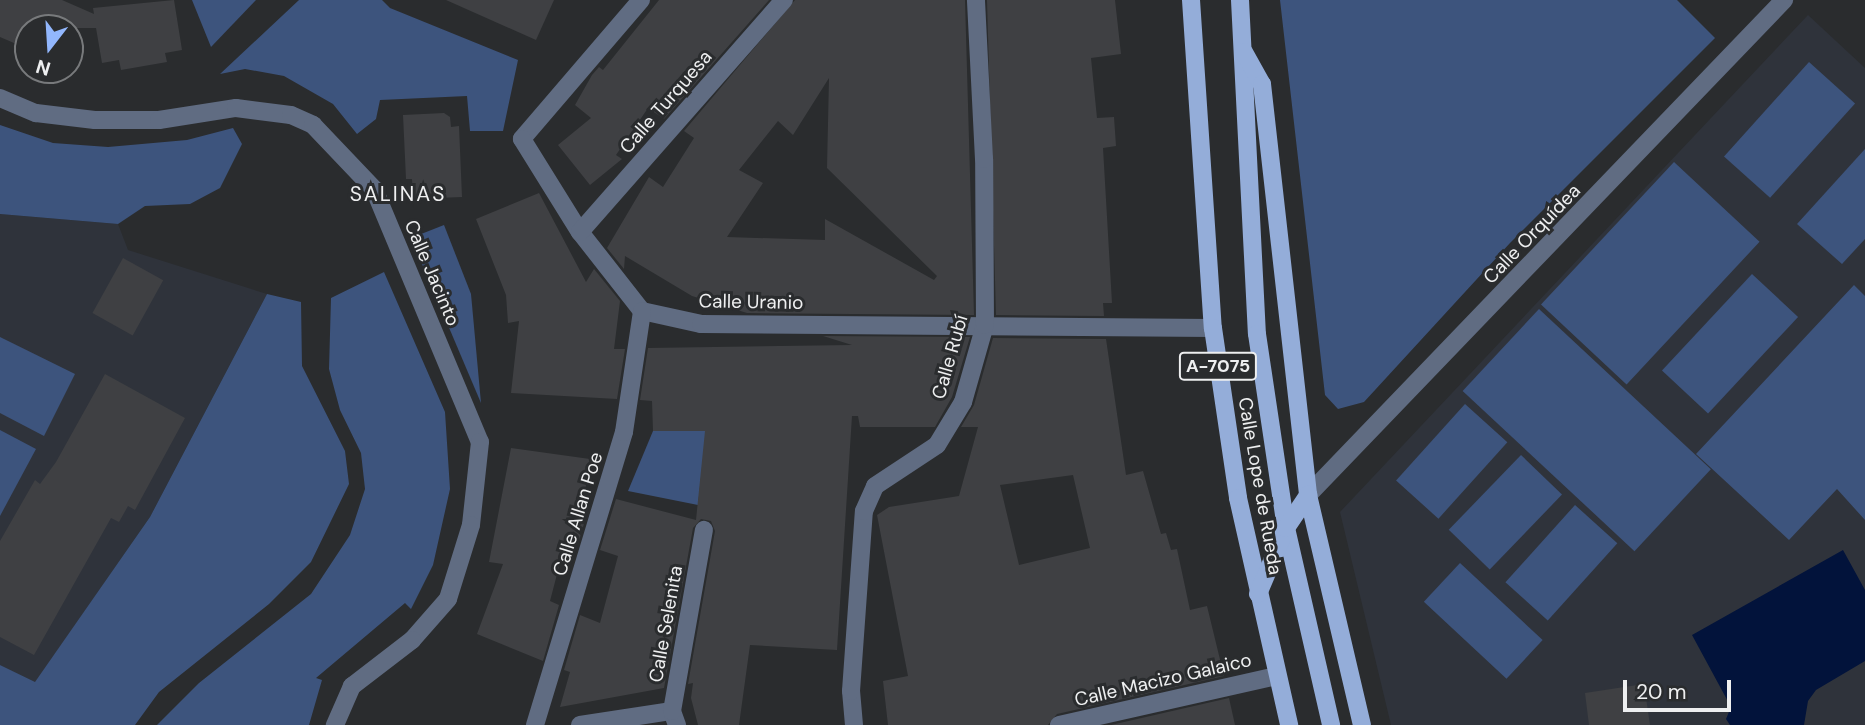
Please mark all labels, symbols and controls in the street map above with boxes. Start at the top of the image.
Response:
north arrow [14,14,84,84]
street label: Calle Turquesa [615,46,717,158]
text: N [33,54,54,82]
street label: Calle Orquídea [1479,179,1585,289]
district label: SALINAS [351,181,445,207]
street label: Calle Jacinto [399,217,465,329]
street label: Calle Uranio [698,290,804,314]
street label: Calle Rubí [927,312,973,402]
road number: A-7075 [1178,352,1258,380]
street label: Calle Lope de Rueda [1233,395,1287,577]
street label: Calle Allan Poe [548,449,608,579]
street label: Calle Selenita [644,564,688,684]
street label: Calle Macizo Galaico [1072,649,1254,711]
scale bar [1627,666,1736,710]
text: 20 m [1636,678,1687,706]

